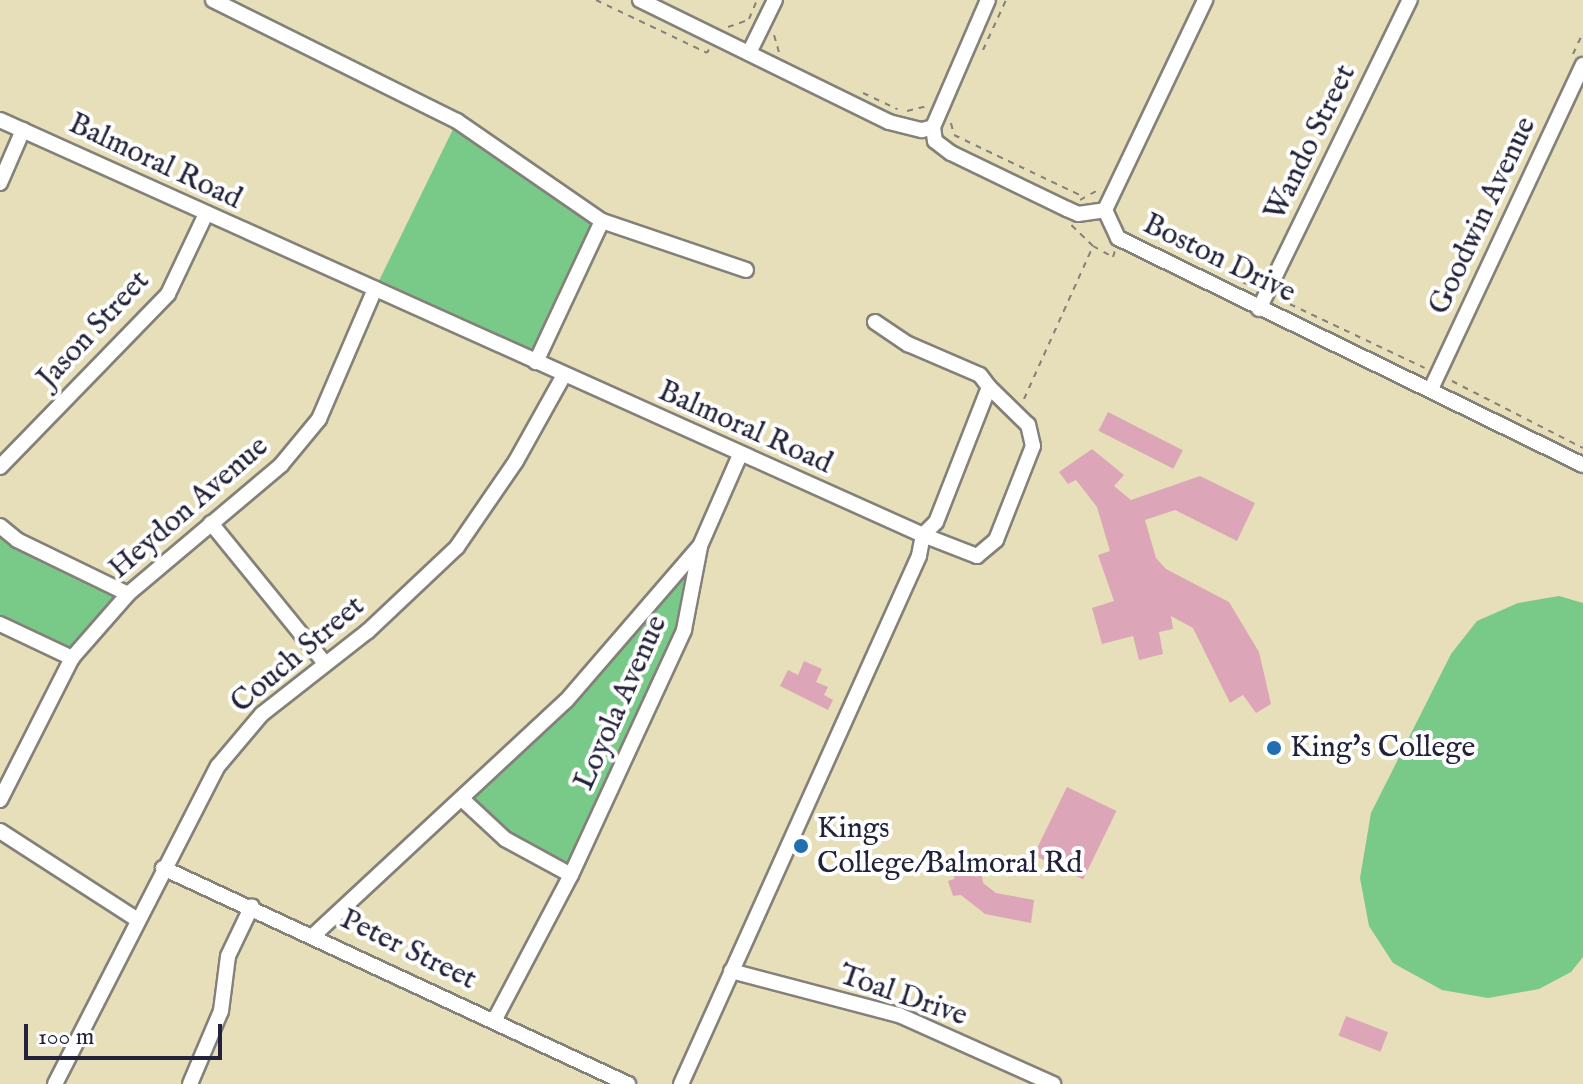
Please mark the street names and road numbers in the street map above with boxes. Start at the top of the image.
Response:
street label: Wando Street [1258,59,1364,227]
street label: Balmoral Road [63,106,247,218]
street label: Goodwin Avenue [1422,111,1544,321]
street label: Boston Drive [1137,207,1301,311]
street label: Jason Street [30,264,158,396]
street label: Balmoral Road [652,374,838,482]
street label: Heydon Avenue [102,429,276,587]
street label: Couch Street [224,589,372,721]
street label: Loyola Avenue [566,610,676,796]
street label: Peter Street [334,902,482,998]
street label: Toal Drive [834,957,972,1035]

